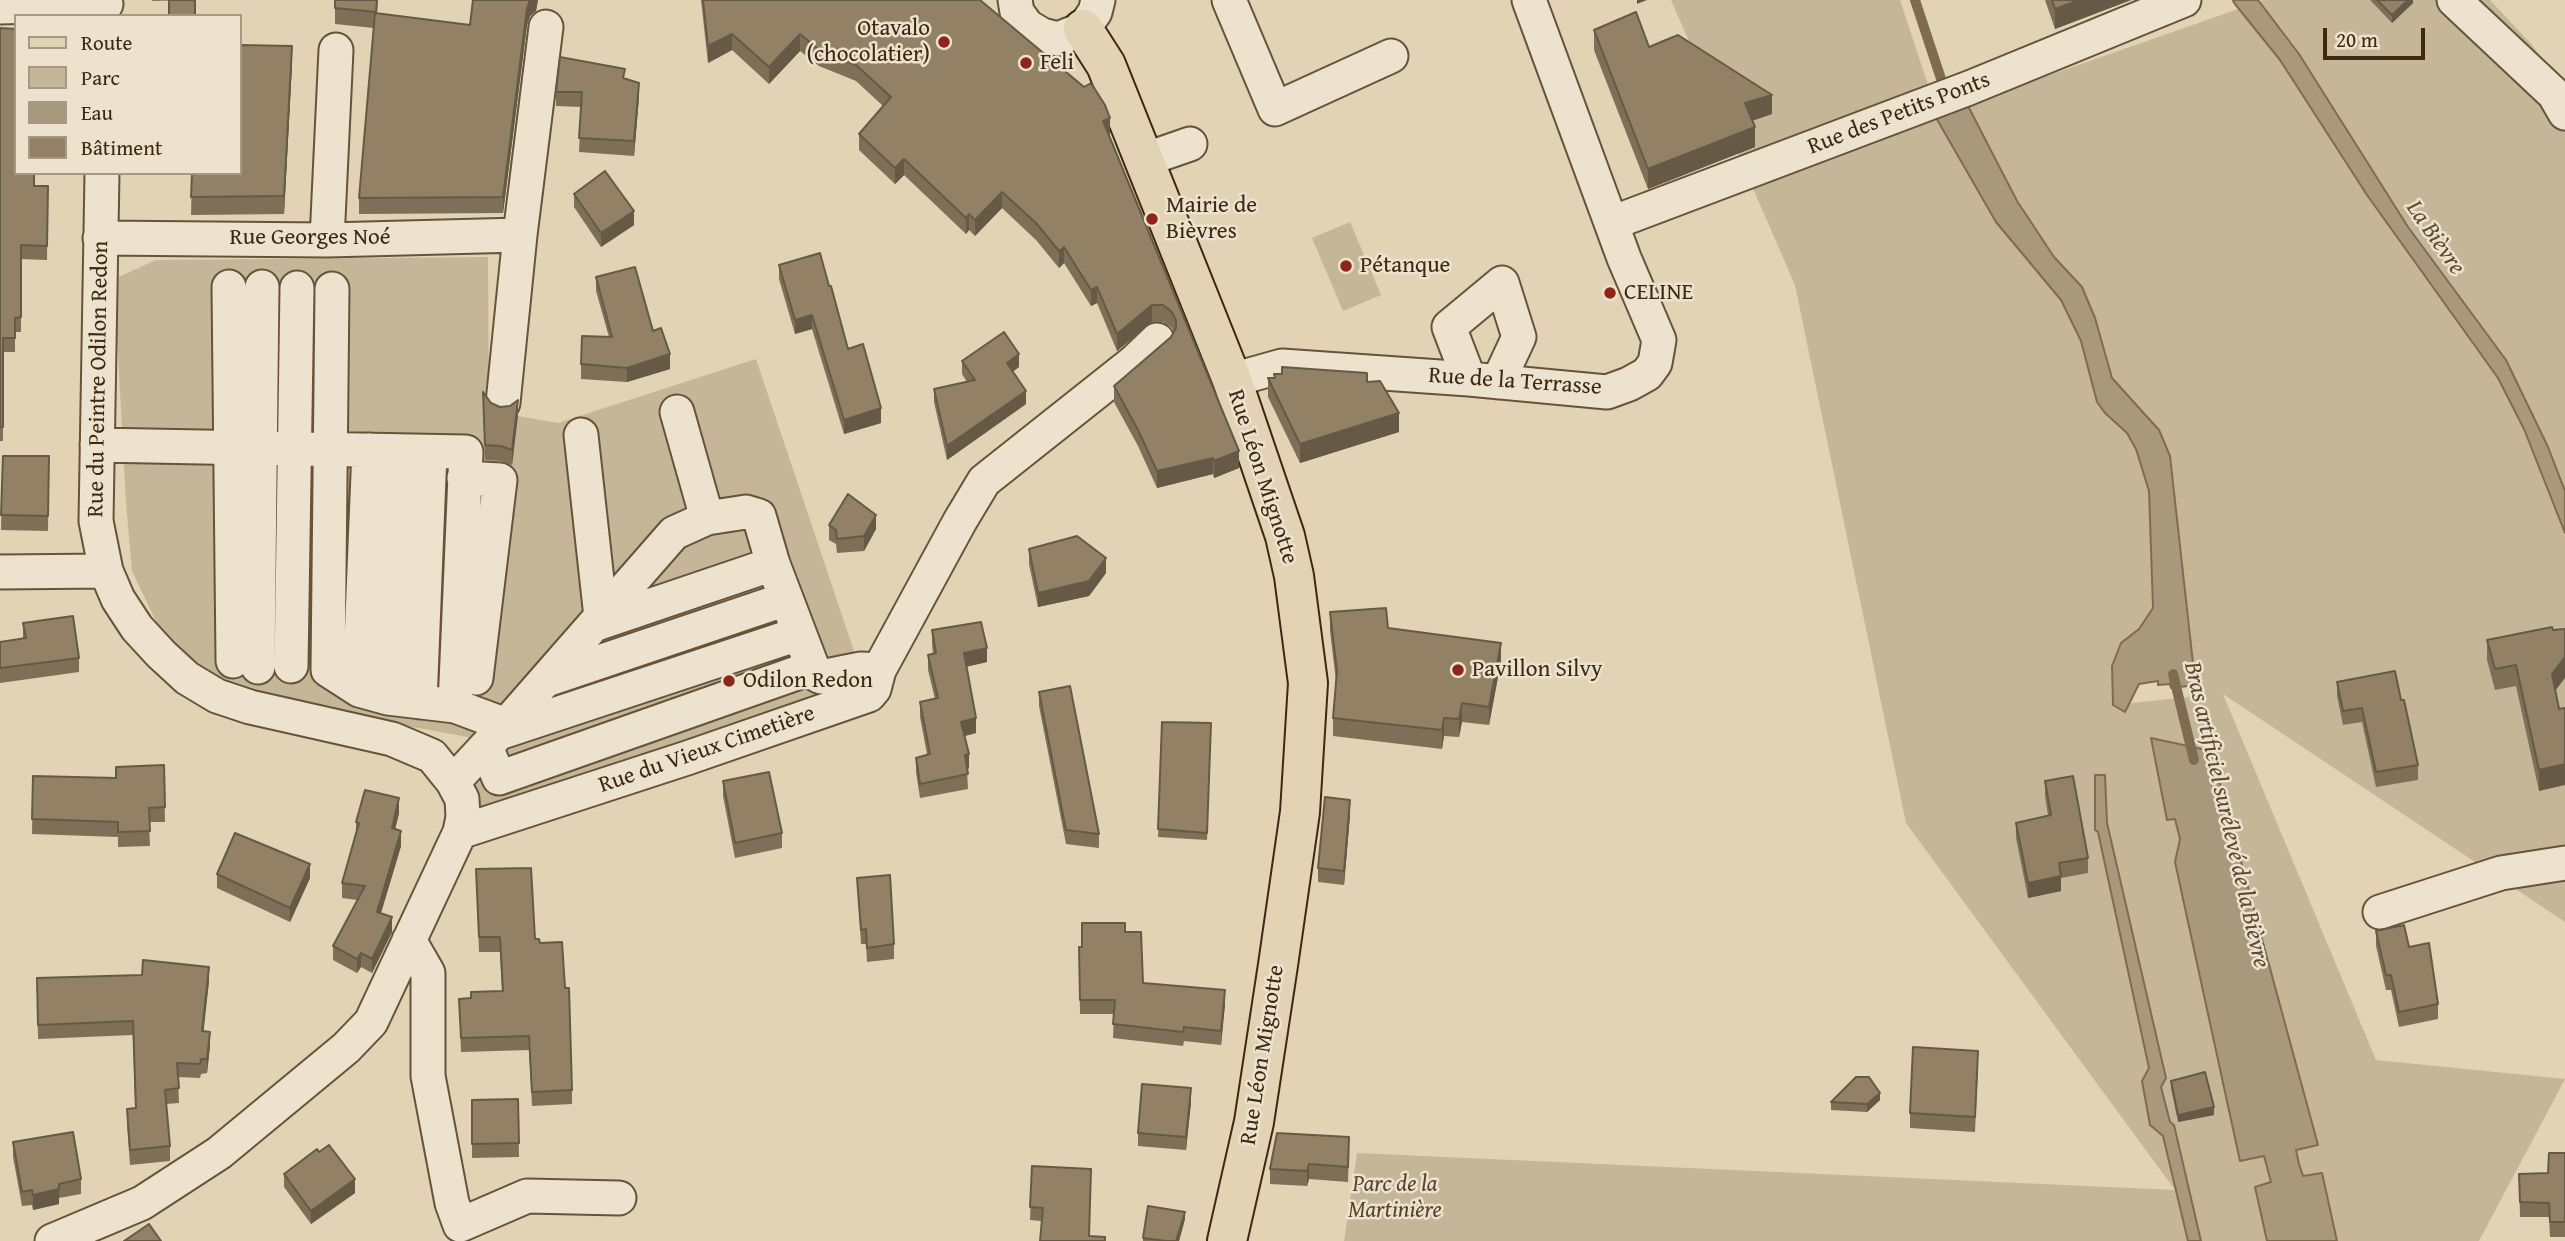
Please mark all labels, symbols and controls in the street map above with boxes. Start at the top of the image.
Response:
legend [14,14,242,175]
scale bar [2327,14,2428,58]
place label: Otavalo (chocolatier) [807,15,930,69]
text: 20 m [2336,24,2378,55]
text: Route [81,27,132,58]
marker: Otavalo (chocolatier) [936,34,952,50]
place label: Feli [1040,49,1074,77]
marker: Feli [1018,55,1034,71]
text: Parc [81,62,120,93]
street label: Rue des Petits Ponts [1804,67,1994,161]
text: Eau [81,97,113,128]
text: Bâtiment [81,132,162,163]
place label: Mairie de Bièvres [1166,192,1257,246]
water label: La Bièvre [2399,195,2471,281]
marker: Mairie de Bièvres [1144,211,1160,227]
street label: Rue Georges Noé [229,224,391,252]
street label: Rue du Peintre Odilon Redon [83,240,115,518]
place label: Pétanque [1360,252,1450,280]
marker: Pétanque [1338,258,1354,274]
place label: CELINE [1624,279,1693,307]
marker: CELINE [1602,285,1618,301]
street label: Rue de la Terrasse [1427,362,1603,402]
street label: Rue Léon Mignotte [1221,386,1303,568]
place label: Pavillon Silvy [1472,656,1602,684]
water label: Bras artificiel surélevé de la Bièvre [2177,659,2275,971]
marker: Pavillon Silvy [1450,662,1466,678]
place label: Odilon Redon [743,667,873,695]
marker: Odilon Redon [721,673,737,689]
street label: Rue du Vieux Cimetière [595,700,819,800]
street label: Rue Léon Mignotte [1235,963,1291,1147]
park label: Parc de la Martinière [1348,1171,1442,1225]

